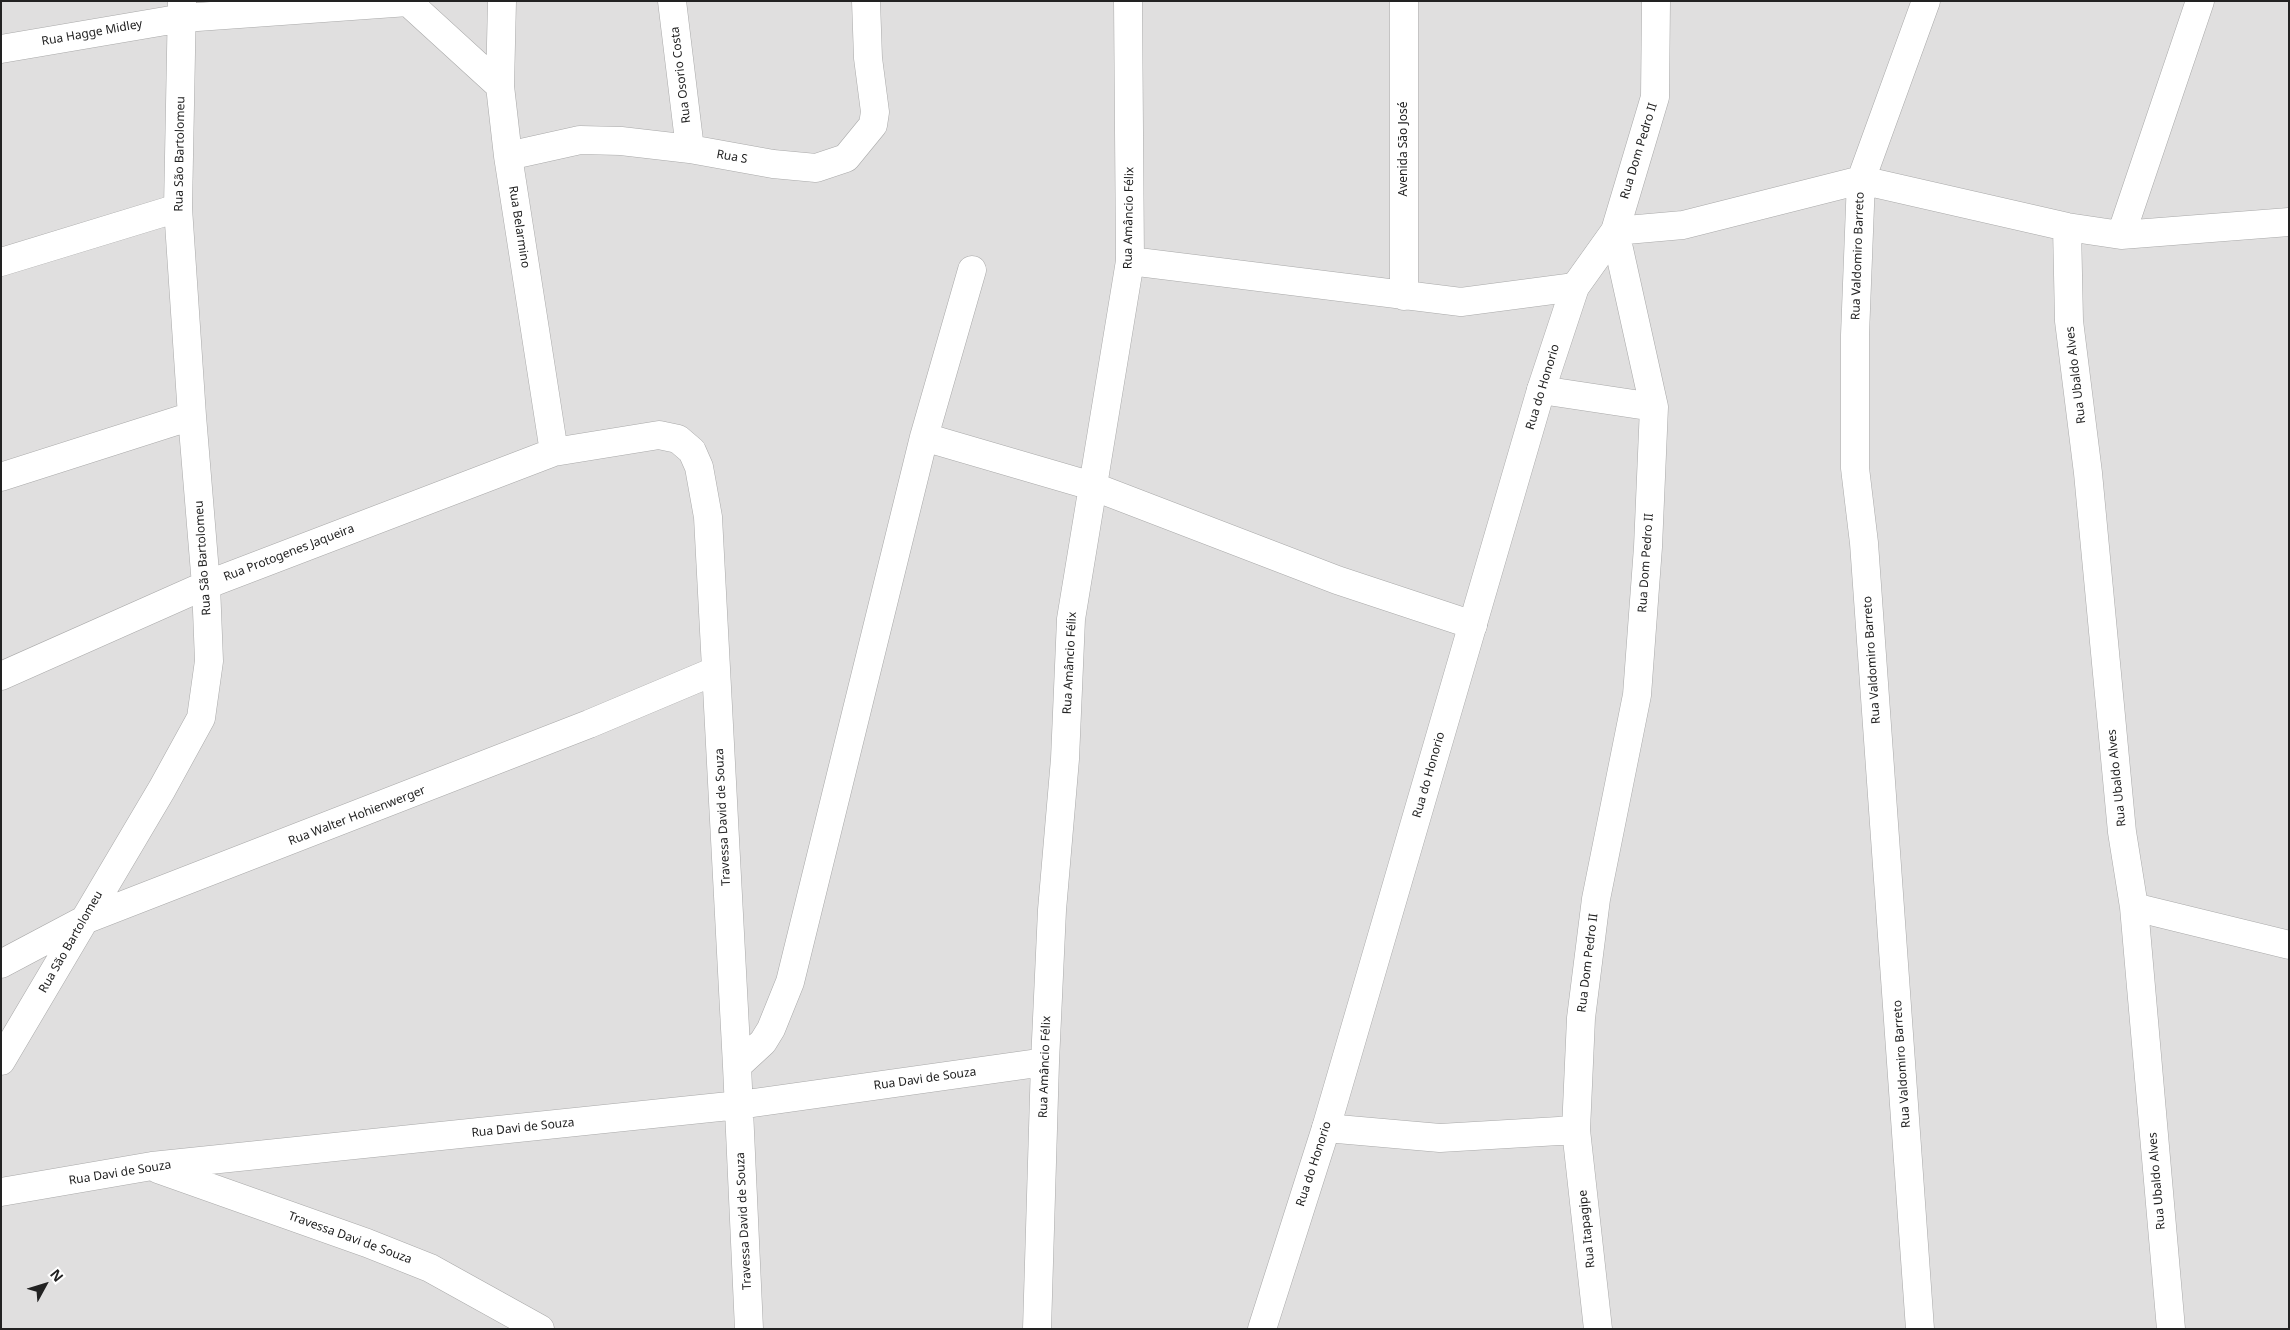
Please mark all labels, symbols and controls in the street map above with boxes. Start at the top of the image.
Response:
street label: Rua Hagge Midley [40,17,144,49]
street label: Rua Osorio Costa [668,26,694,124]
street label: Rua São Bartolomeu [172,96,188,212]
street label: Avenida São José [1397,101,1411,197]
street label: Rua Dom Pedro II [1618,101,1660,201]
street label: Rua S [715,147,749,167]
street label: Rua Amâncio Félix [1121,167,1137,269]
street label: Rua Belarmino [505,185,533,269]
street label: Rua Valdomiro Barreto [1849,192,1867,320]
street label: Rua Ubaldo Alves [2063,326,2089,424]
street label: Rua do Honorio [1523,343,1563,431]
street label: Rua São Bartolomeu [192,500,214,616]
street label: Rua Dom Pedro II [1635,513,1657,613]
street label: Rua Protogenes Jaqueira [222,521,356,585]
street label: Rua Valdomiro Barreto [1860,596,1884,724]
street label: Rua Amâncio Félix [1060,611,1080,715]
street label: Rua Ubaldo Alves [2105,729,2129,827]
street label: Rua do Honorio [1410,730,1448,820]
street label: Travessa David de Souza [712,748,734,886]
street label: Rua Walter Hohienwerger [286,783,428,849]
street label: Rua São Bartolomeu [36,888,106,996]
street label: Rua Dom Pedro II [1575,913,1601,1013]
street label: Rua Valdomiro Barreto [1890,1000,1914,1128]
street label: Rua Amâncio Félix [1036,1016,1054,1118]
street label: Rua Davi de Souza [873,1065,977,1093]
street label: Rua Davi de Souza [471,1115,575,1141]
street label: Rua do Honorio [1293,1120,1335,1208]
street label: Rua Ubaldo Alves [2146,1132,2168,1230]
street label: Travessa David de Souza [733,1152,755,1290]
street label: Rua Davi de Souza [68,1158,172,1188]
street label: Rua Itapagipe [1576,1189,1598,1269]
street label: Travessa Davi de Souza [286,1209,414,1267]
north arrow [20,1260,70,1310]
text: N [46,1265,68,1286]

